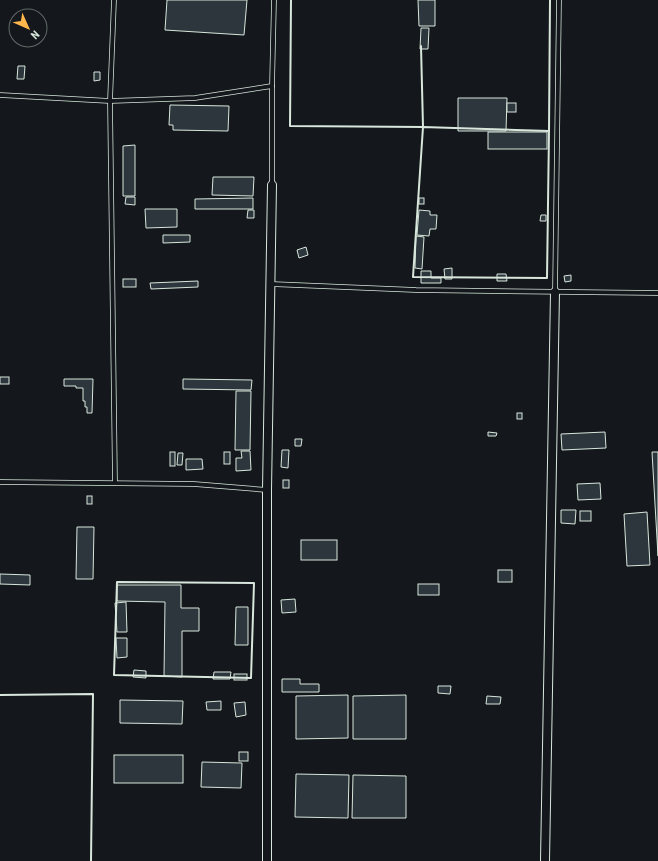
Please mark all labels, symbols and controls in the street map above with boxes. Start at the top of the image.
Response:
north arrow [8,8,48,48]
text: N [28,28,42,42]

